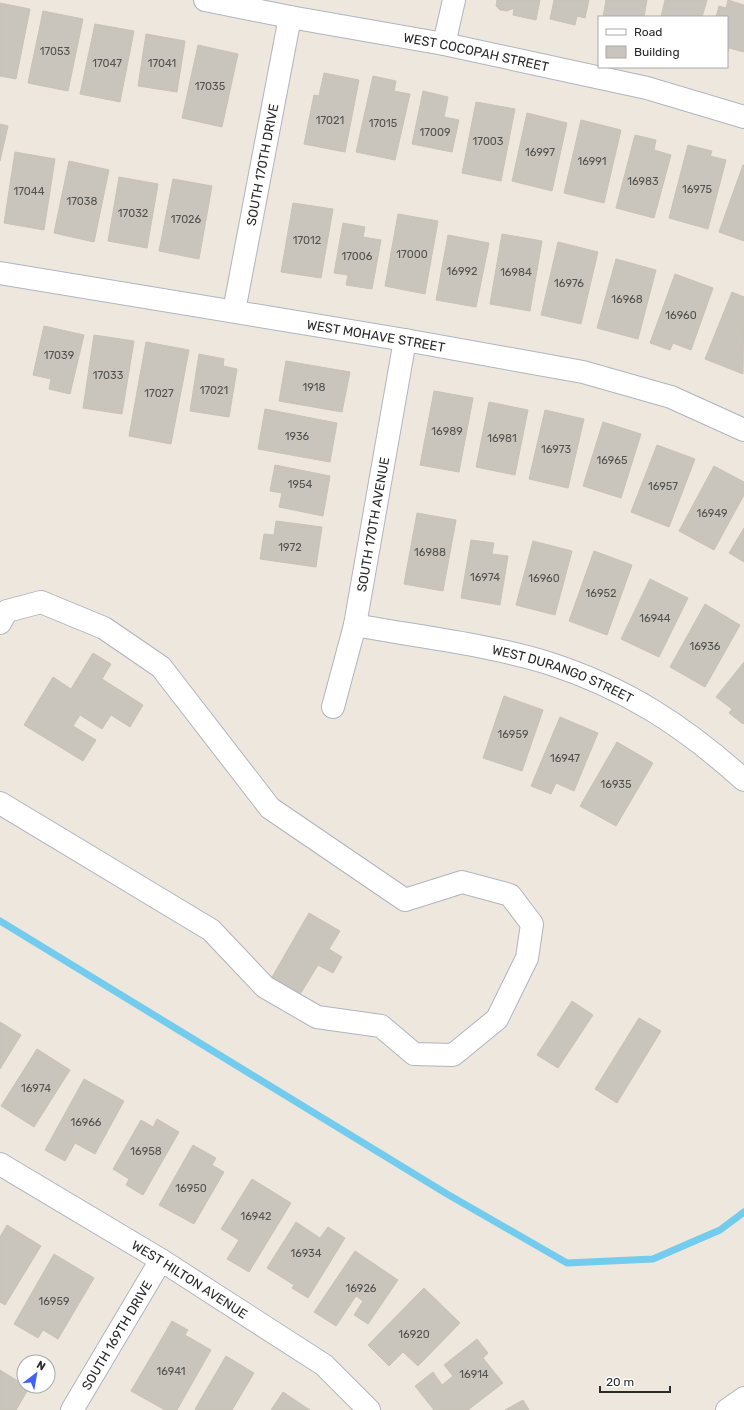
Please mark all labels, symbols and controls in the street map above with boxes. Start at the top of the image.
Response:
legend [598,16,728,68]
text: Road [634,25,662,39]
street label: WEST COCOPAH STREET [402,30,551,74]
house number: 17053 [40,45,71,58]
text: Building [634,45,680,59]
house number: 17047 [92,57,122,70]
house number: 17041 [148,57,176,70]
house number: 17035 [195,80,226,93]
street label: SOUTH 170TH DRIVE [243,102,281,227]
house number: 17021 [316,114,344,127]
house number: 17015 [369,117,398,130]
house number: 17009 [420,126,450,139]
house number: 17003 [473,135,504,148]
house number: 16997 [525,146,555,159]
house number: 16991 [577,155,607,168]
house number: 16983 [627,175,659,188]
house number: 16975 [682,183,712,196]
house number: 17044 [14,185,45,198]
house number: 17038 [67,195,97,208]
house number: 17032 [118,207,148,220]
house number: 17026 [171,213,202,226]
house number: 17012 [293,234,321,247]
house number: 17000 [396,248,428,261]
house number: 17006 [342,250,373,263]
house number: 16992 [447,265,477,278]
house number: 16984 [500,266,532,279]
house number: 16976 [554,277,584,290]
house number: 16968 [611,293,643,306]
house number: 16960 [665,309,697,322]
street label: WEST MOHAVE STREET [306,316,447,355]
house number: 17039 [44,349,74,362]
house number: 17033 [93,369,124,382]
house number: 1918 [303,381,325,394]
house number: 17021 [200,384,228,397]
house number: 17027 [144,387,174,400]
house number: 16989 [431,425,463,438]
house number: 1936 [285,430,310,443]
house number: 16981 [487,432,517,445]
house number: 16973 [541,443,571,456]
house number: 16965 [597,454,628,467]
street label: SOUTH 170TH AVENUE [353,456,392,593]
house number: 1954 [288,478,312,491]
house number: 16957 [648,480,678,493]
house number: 16949 [697,507,727,520]
house number: 1972 [278,541,302,554]
house number: 16988 [414,546,446,559]
house number: 16974 [470,571,500,584]
house number: 16960 [528,572,560,585]
house number: 16952 [586,587,616,600]
house number: 16944 [639,612,671,625]
house number: 16936 [690,640,721,653]
street label: WEST DURANGO STREET [491,642,636,706]
house number: 16959 [498,728,528,741]
house number: 16947 [550,752,580,765]
house number: 16935 [601,778,632,791]
house number: 16974 [21,1082,51,1095]
house number: 16966 [70,1116,102,1129]
house number: 16958 [130,1145,162,1158]
house number: 16950 [175,1182,207,1195]
house number: 16942 [241,1210,272,1223]
street label: WEST HILTON AVENUE [129,1237,250,1321]
house number: 16934 [290,1247,322,1260]
street label: SOUTH 169TH DRIVE [78,1278,155,1393]
house number: 16926 [346,1282,377,1295]
house number: 16959 [39,1295,69,1308]
house number: 16920 [398,1328,430,1341]
north arrow [16,1354,56,1394]
text: N [34,1358,48,1374]
house number: 16941 [156,1365,186,1378]
house number: 16914 [459,1368,489,1381]
scale bar [600,1368,670,1394]
text: 20 m [606,1375,634,1389]

